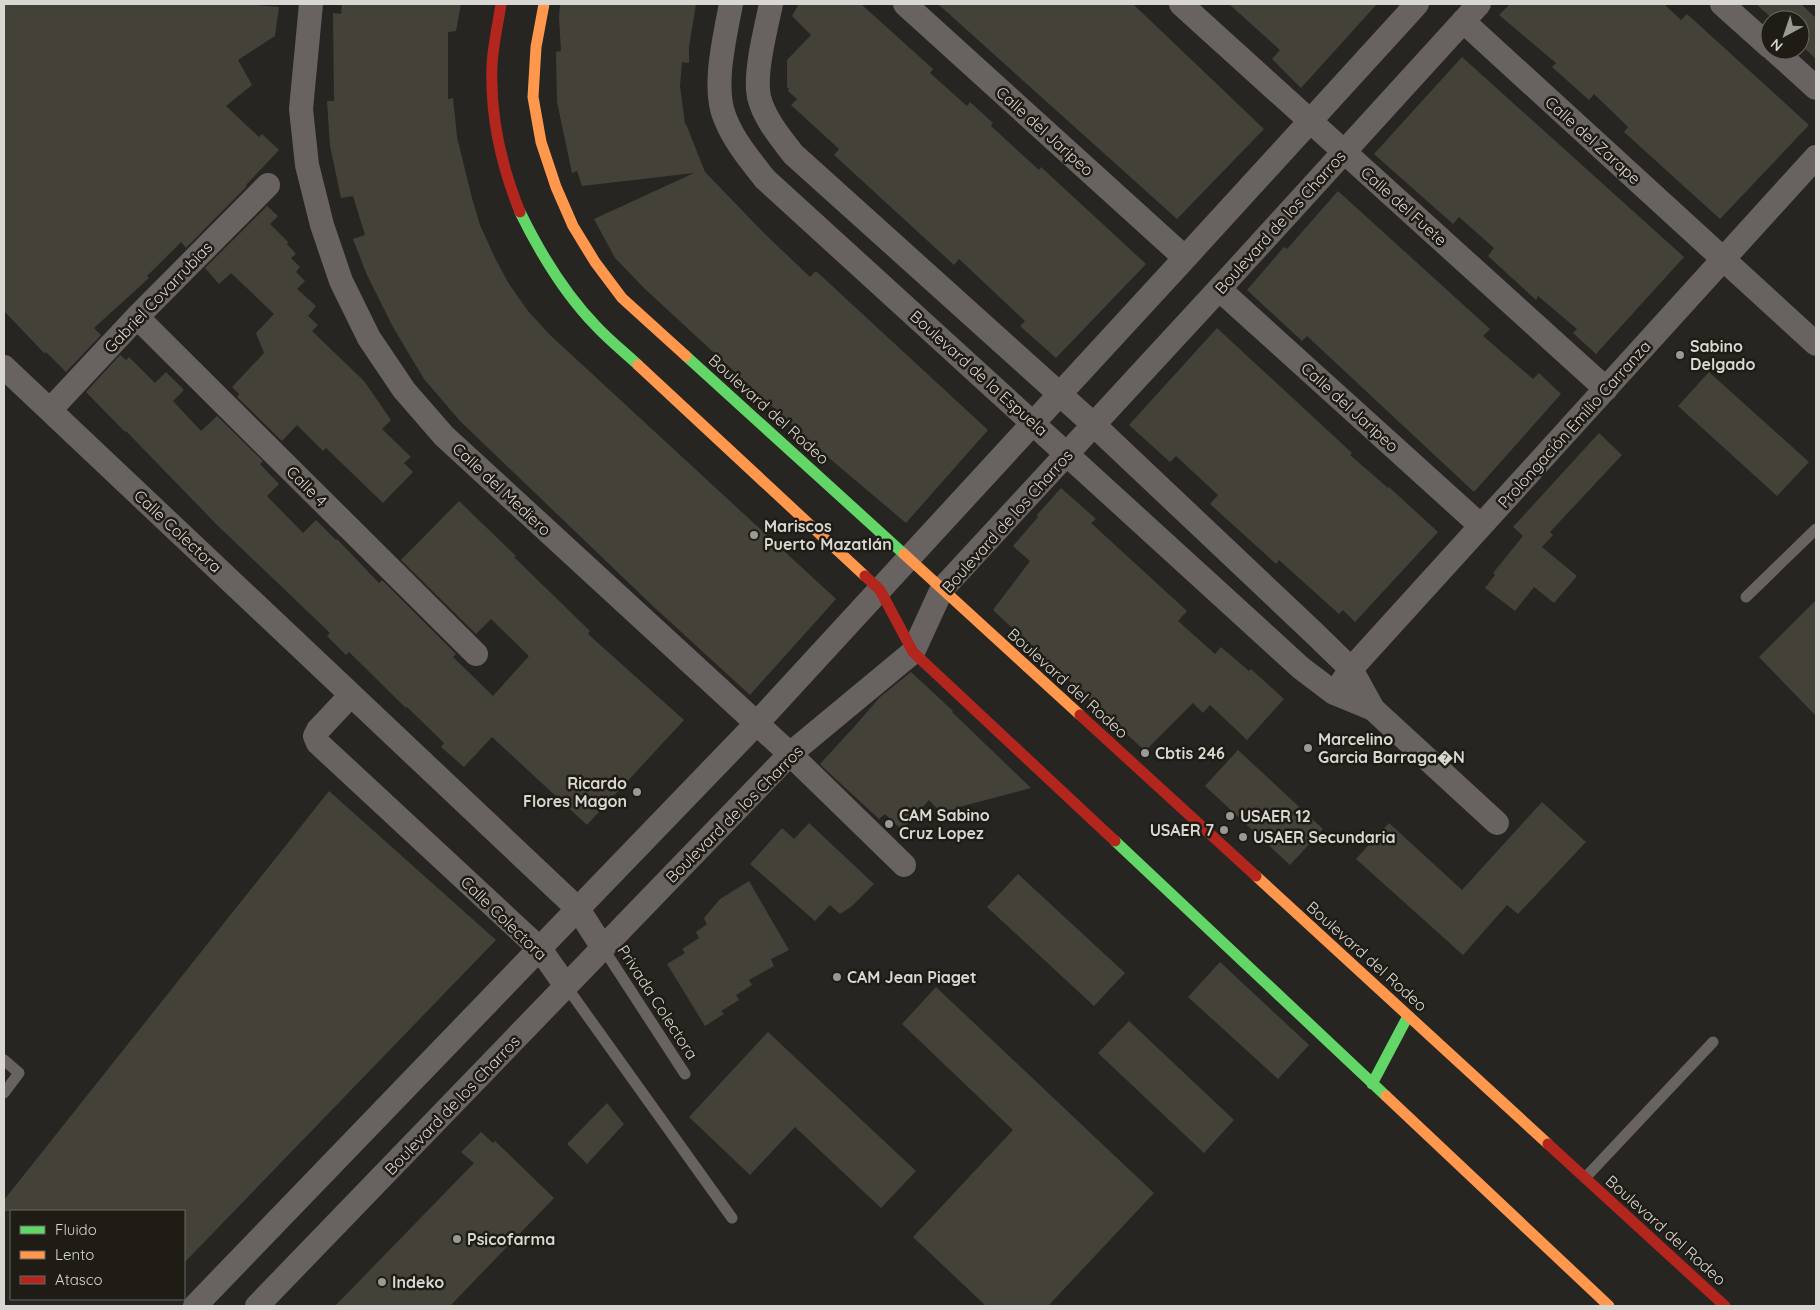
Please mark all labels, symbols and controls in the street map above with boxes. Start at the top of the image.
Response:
north arrow [1760,10,1810,60]
text: N [1767,35,1786,55]
street label: Calle del Jaripeo [992,82,1098,180]
street label: Calle del Zarape [1541,92,1645,188]
street label: Boulevard de los Charros [1210,146,1350,298]
street label: Calle del Fuete [1357,162,1451,250]
street label: Gabriel Covarrubias [100,237,216,357]
street label: Boulevard de la Espuela [906,306,1052,440]
street label: Prolongación Emilio Carranza [1493,336,1655,512]
place label: Sabino Delgado [1690,336,1755,374]
marker: Sabino Delgado [1674,349,1686,361]
street label: Boulevard del Rodeo [705,350,833,468]
street label: Calle del Jaripeo [1297,358,1403,456]
street label: Calle del Mediero [449,438,555,540]
street label: Boulevard de los Charros [937,445,1077,597]
street label: Calle 4 [283,462,331,510]
street label: Calle Colectora [130,485,226,577]
place label: Mariscos Puerto Mazatlán [764,516,892,554]
marker: Mariscos Puerto Mazatlán [748,529,760,541]
street label: Boulevard del Rodeo [1004,624,1132,742]
place label: Marcelino Garcia Barraga�N [1318,729,1465,767]
street label: Boulevard de los Charros [661,741,807,887]
marker: Marcelino Garcia Barraga�N [1302,742,1314,754]
place label: Cbtis 246 [1155,743,1225,763]
marker: Cbtis 246 [1139,747,1151,759]
place label: Ricardo Flores Magon [523,773,627,811]
marker: Ricardo Flores Magon [631,786,643,798]
place label: CAM Sabino Cruz Lopez [899,805,990,843]
place label: USAER 12 [1240,806,1311,826]
marker: USAER 12 [1224,810,1236,822]
marker: CAM Sabino Cruz Lopez [883,818,895,830]
place label: USAER 7 [1150,820,1214,840]
marker: USAER 7 [1218,824,1230,836]
place label: USAER Secundaria [1253,827,1396,847]
marker: USAER Secundaria [1237,831,1249,843]
street label: Calle Colectora [457,872,551,964]
street label: Boulevard del Rodeo [1303,897,1431,1015]
street label: Privada Colectora [613,941,703,1063]
place label: CAM Jean Piaget [847,967,977,987]
marker: CAM Jean Piaget [831,971,843,983]
street label: Boulevard de los Charros [380,1031,524,1179]
street label: Boulevard del Rodeo [1602,1171,1730,1289]
legend [10,1210,185,1300]
text: Fluido [55,1220,97,1239]
place label: Psicofarma [467,1229,555,1249]
marker: Psicofarma [451,1233,463,1245]
text: Lento [55,1245,94,1264]
text: Atasco [55,1270,103,1289]
place label: Indeko [392,1272,444,1292]
marker: Indeko [376,1276,388,1288]

